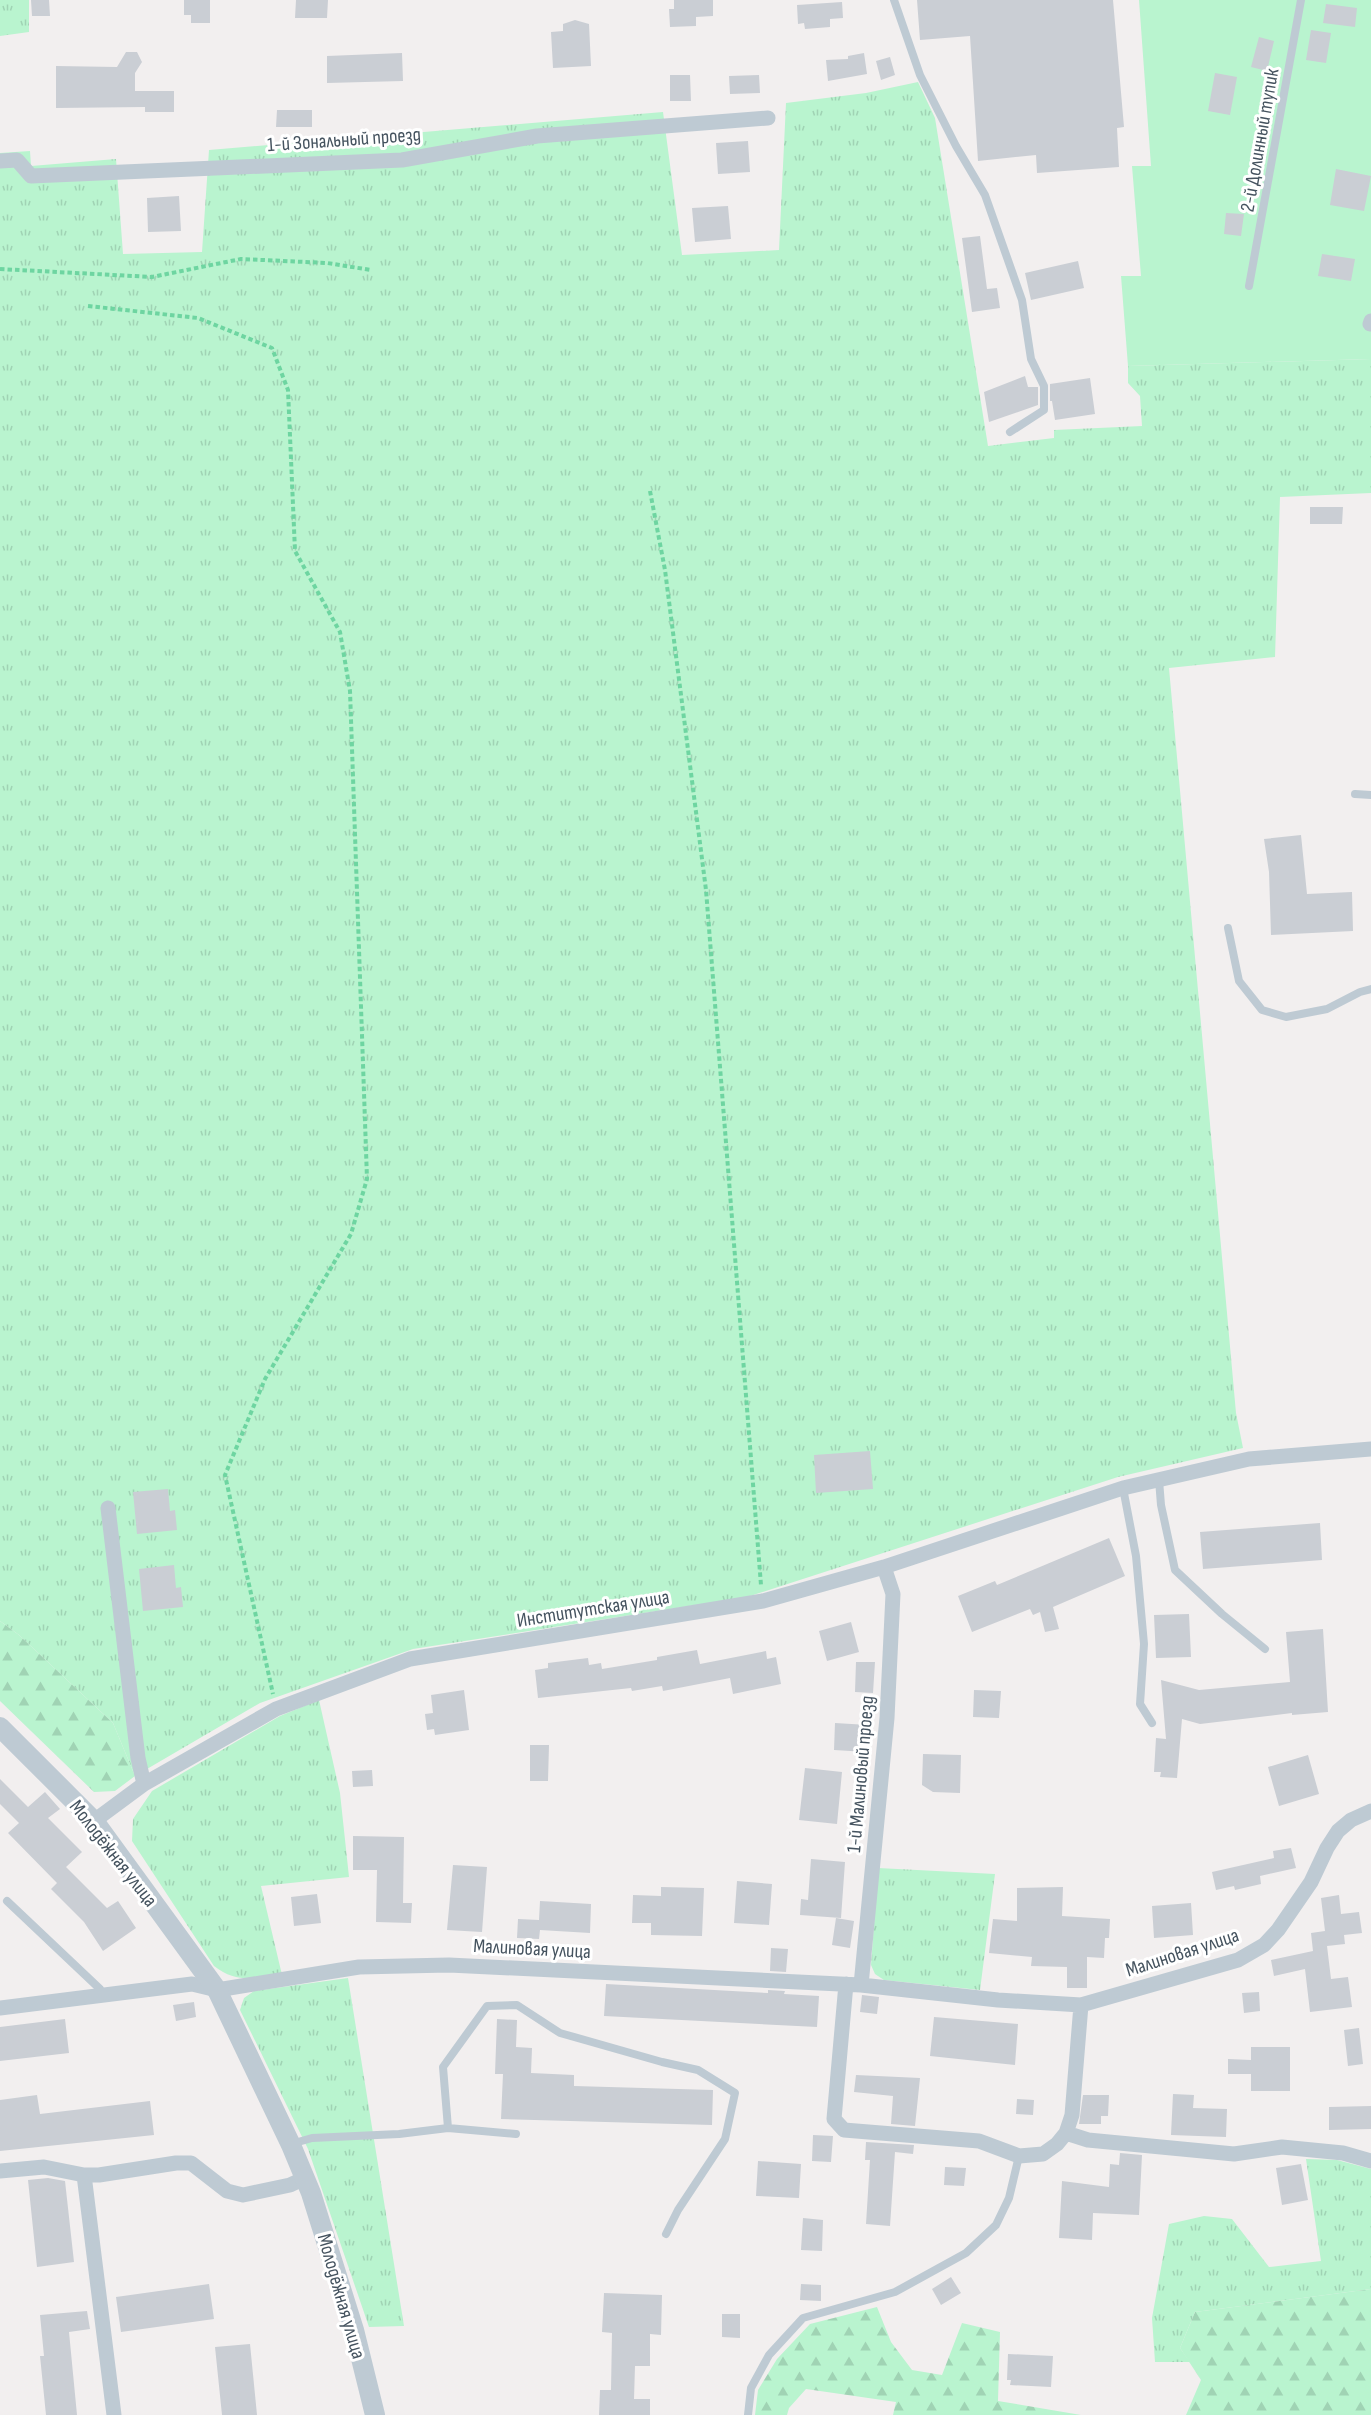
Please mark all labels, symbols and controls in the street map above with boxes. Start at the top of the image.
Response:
street label: 2-й Долинный тупик [1236,66,1284,214]
street label: 1-й Зональный проезд [267,123,422,157]
street label: Институтская улица [515,1585,671,1633]
street label: 1-й Малиновый проезд [842,1695,880,1853]
street label: Молодёжная улица [64,1795,162,1912]
street label: Малиновая улица [1123,1923,1242,1983]
street label: Малиновая улица [473,1934,591,1964]
street label: Молодёжная улица [312,2231,370,2361]

